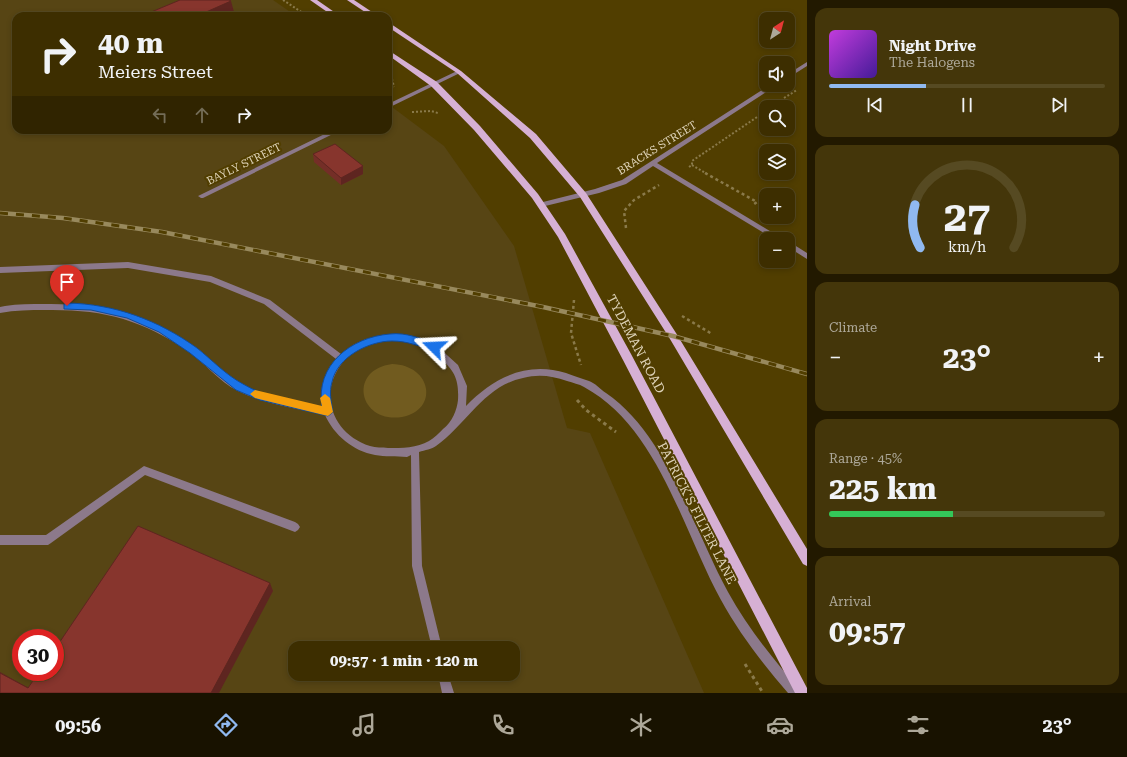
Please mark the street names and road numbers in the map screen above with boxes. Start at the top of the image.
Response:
street label: BRACKS STREET [615,118,699,178]
street label: BAYLY STREET [205,140,283,188]
street label: TYDEMAN ROAD [604,292,668,396]
street label: PATRICK'S FILTER LANE [655,440,739,586]

